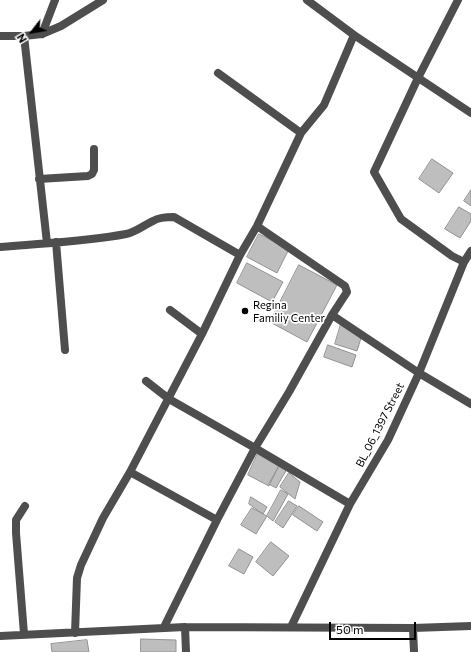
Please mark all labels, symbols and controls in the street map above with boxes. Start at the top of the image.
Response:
north arrow [12,12,52,52]
text: N [14,32,29,45]
place label: Regina Familiy Center [253,298,325,324]
marker: Regina Familiy Center [240,306,250,316]
street label: BL_06_1397 Street [353,381,407,469]
scale bar [331,614,418,640]
text: 50 m [336,622,364,636]

